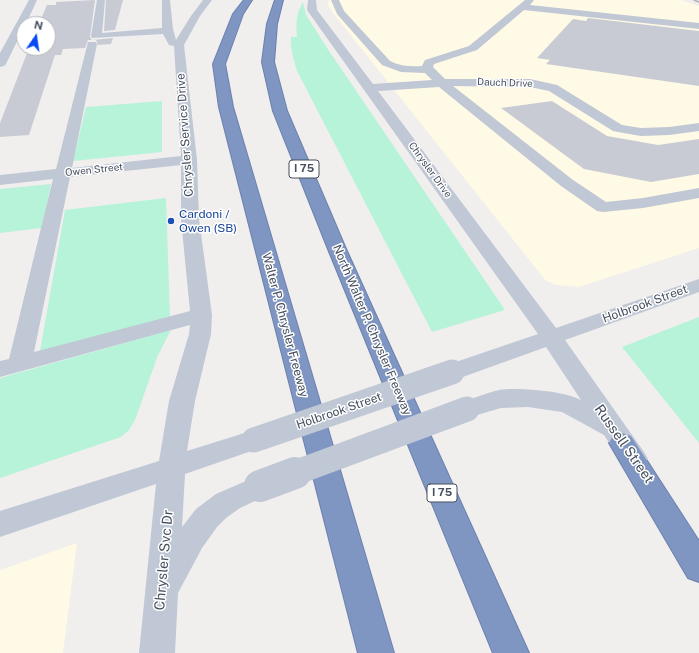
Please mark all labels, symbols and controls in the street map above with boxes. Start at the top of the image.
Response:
north arrow [16,16,56,56]
text: N [33,18,44,32]
street label: Chrysler Service Drive [174,73,196,197]
street label: Dauch Drive [477,76,533,90]
street label: Chrysler Drive [406,140,454,200]
road number: I 75 [289,160,319,178]
street label: Owen Street [64,161,124,179]
place label: Cardoni / Owen (SB) [179,207,237,235]
marker: Cardoni / Owen (SB) [166,216,176,226]
street label: North Walter P. Chrysler Freeway [329,243,415,417]
street label: Walter P. Chrysler Freeway [259,251,311,399]
street label: Holbrook Street [600,282,690,326]
street label: Holbrook Street [294,390,384,432]
street label: Russell Street [591,401,657,487]
road number: I 75 [427,484,457,502]
street label: Chrysler Svc Dr [151,509,177,611]

